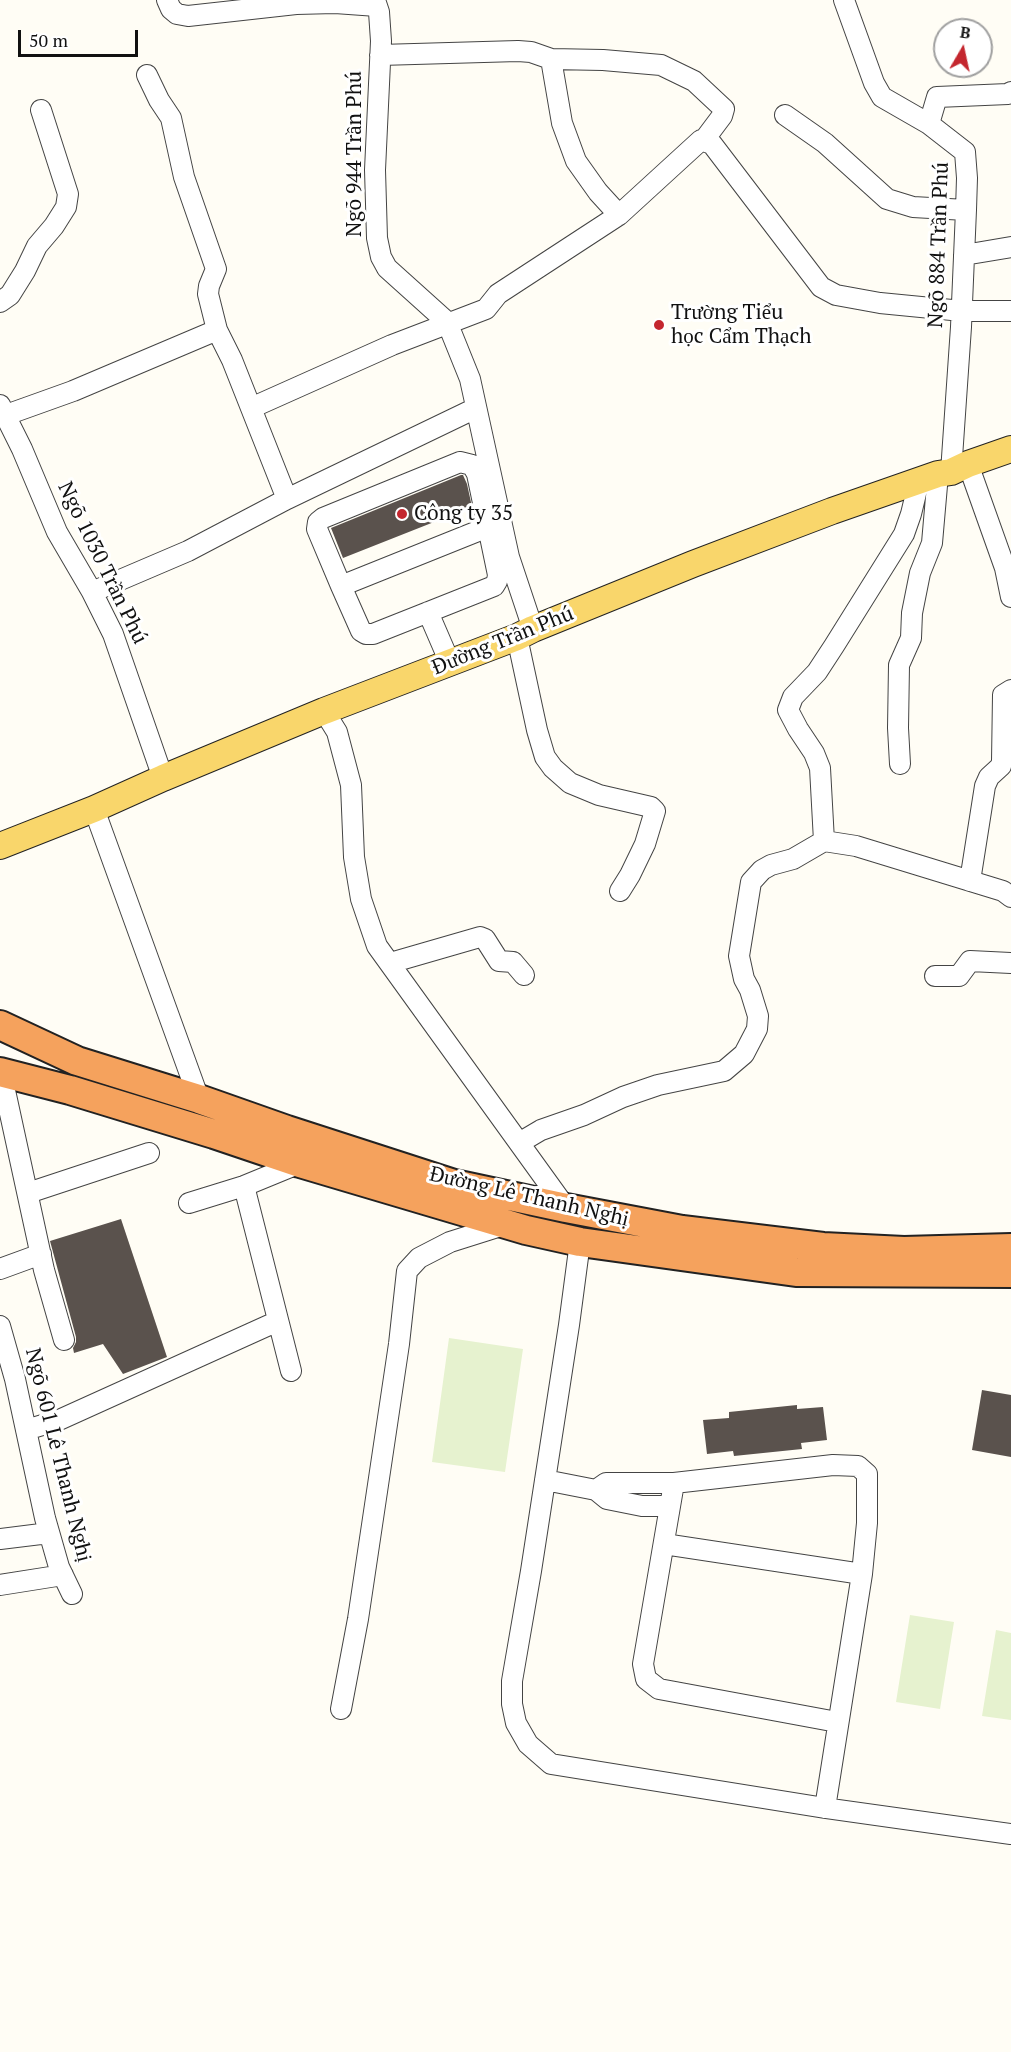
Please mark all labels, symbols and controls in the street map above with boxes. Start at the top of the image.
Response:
scale bar [21,18,141,56]
north arrow [933,18,993,78]
text: B [959,21,972,44]
text: 50 m [29,28,68,52]
street label: Ngõ 944 Trần Phú [342,71,368,237]
street label: Ngõ 884 Trần Phú [924,162,954,328]
place label: Trường Tiểu học Cẩm Thạch [671,300,812,350]
marker: Trường Tiểu học Cẩm Thạch [652,318,666,332]
street label: Ngõ 1030 Trần Phú [52,478,152,648]
place label: Công ty 35 [414,501,513,527]
marker: Công ty 35 [395,507,409,521]
street label: Đường Trần Phú [429,601,577,681]
street label: Đường Lê Thanh Nghị [427,1162,631,1232]
street label: Ngõ 601 Lê Thanh Nghị [19,1345,97,1565]

